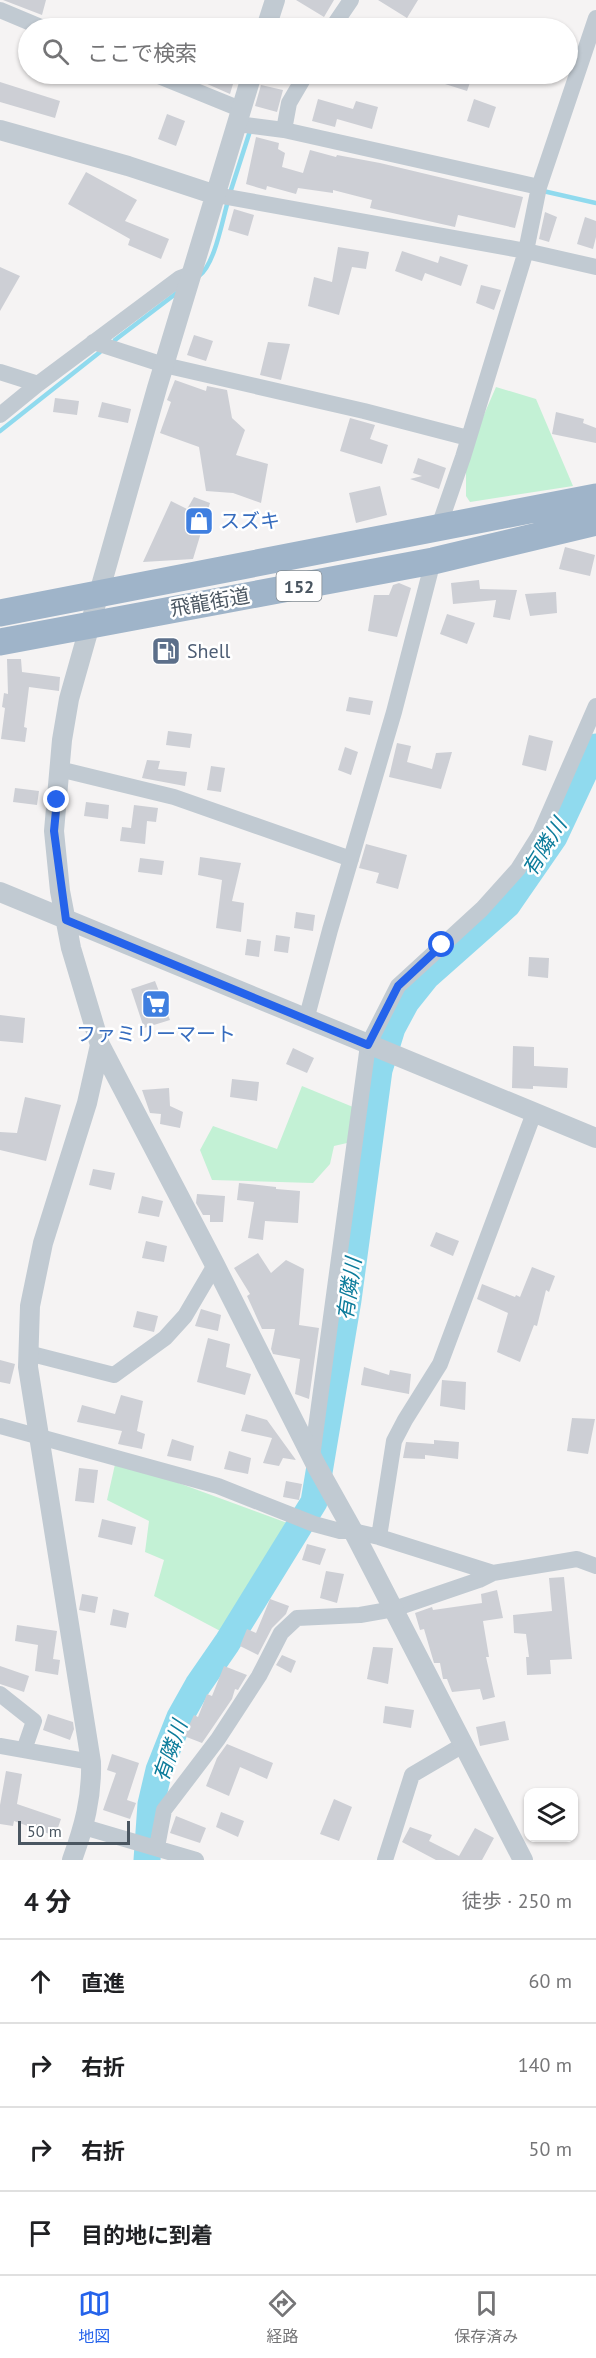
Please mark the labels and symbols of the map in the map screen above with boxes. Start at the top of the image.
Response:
shop icon: スズキ [183,505,215,537]
place label: スズキ [220,508,280,534]
road number: 152 [276,571,322,601]
street label: 飛龍街道 [168,582,252,622]
fuel station icon: Shell [150,635,182,667]
place label: Shell [187,638,231,664]
route end [43,786,69,812]
water label: 有隣川 [516,811,573,881]
route start [428,931,454,957]
supermarket icon: ファミリーマート [140,988,172,1020]
place label: ファミリーマート [76,1021,236,1047]
water label: 有隣川 [331,1254,367,1322]
water label: 有隣川 [147,1715,194,1785]
scale bar [18,1818,130,1846]

